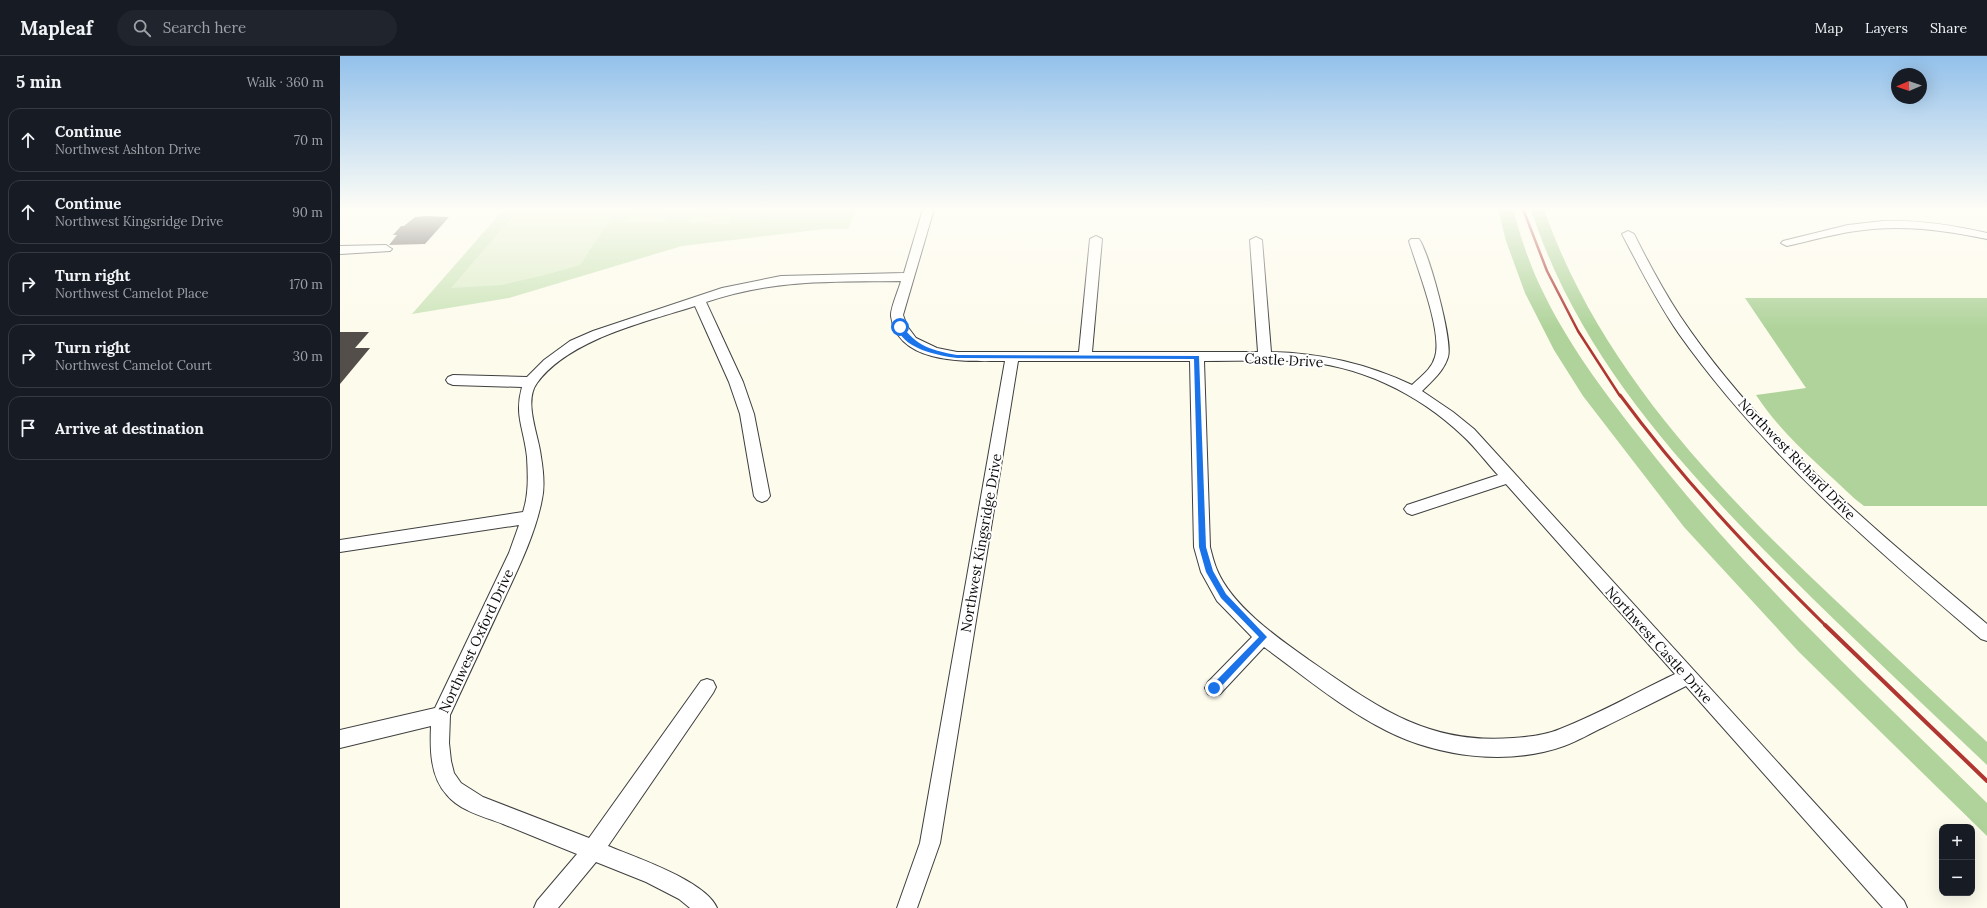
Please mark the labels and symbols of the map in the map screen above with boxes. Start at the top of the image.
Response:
north arrow [1891,68,1927,104]
route start [891,318,909,336]
street label: Castle Drive [1244,349,1324,371]
street label: Northwest Richard Drive [1734,395,1860,524]
street label: Northwest Kingsridge Drive [956,452,1006,634]
street label: Northwest Oxford Drive [435,566,518,716]
street label: Northwest Castle Drive [1602,583,1717,708]
route end [1205,679,1223,697]

